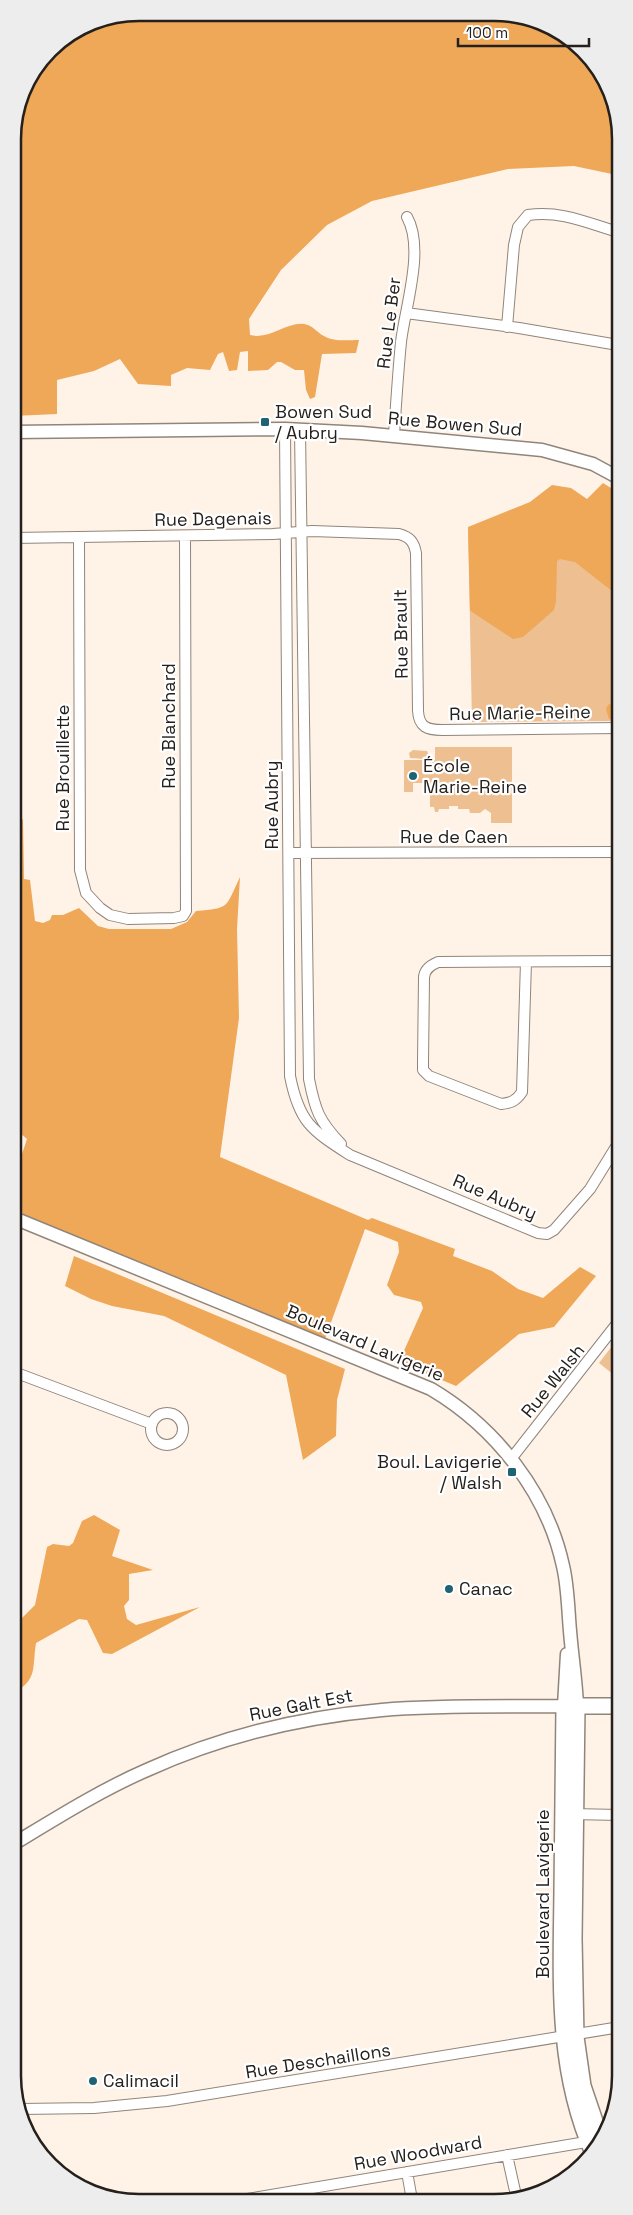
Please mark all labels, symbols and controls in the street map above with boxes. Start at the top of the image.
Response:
scale bar [458,15,589,47]
text: 100 m [466,23,508,42]
street label: Rue Le Ber [371,276,406,370]
place label: Bowen Sud / Aubry [275,400,372,444]
street label: Rue Bowen Sud [387,406,523,441]
marker: Bowen Sud / Aubry [259,416,271,428]
street label: Rue Dagenais [154,506,272,531]
street label: Rue Brault [388,589,413,679]
street label: Rue Blanchard [157,663,180,789]
street label: Rue Marie-Reine [449,700,591,725]
street label: Rue Brouillette [51,705,74,831]
place label: École Marie-Reine [423,754,527,798]
street label: Rue Aubry [260,760,283,850]
marker: École Marie-Reine [407,770,419,782]
street label: Rue de Caen [400,825,508,848]
street label: Rue Aubry [450,1169,541,1225]
street label: Boulevard Lavigerie [283,1299,448,1386]
street label: Rue Walsh [516,1339,589,1422]
place label: Boul. Lavigerie / Walsh [377,1450,502,1494]
marker: Boul. Lavigerie / Walsh [506,1466,518,1478]
place label: Canac [459,1577,513,1600]
marker: Canac [443,1583,455,1595]
street label: Rue Galt Est [247,1683,355,1726]
street label: Boulevard Lavigerie [531,1809,554,1979]
street label: Rue Deschaillons [244,2038,392,2083]
place label: Calimacil [103,2069,179,2092]
marker: Calimacil [87,2075,99,2087]
street label: Rue Woodward [352,2130,484,2175]

